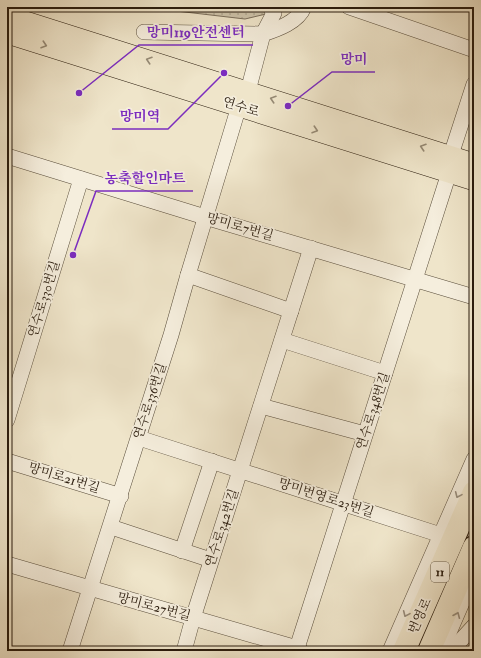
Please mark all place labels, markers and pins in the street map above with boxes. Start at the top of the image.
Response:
callout: 망미119안전센터 [139,19,253,45]
callout: 망미 [332,46,375,72]
callout: 망미역 [112,103,168,129]
callout: 농축할인마트 [96,165,193,191]

